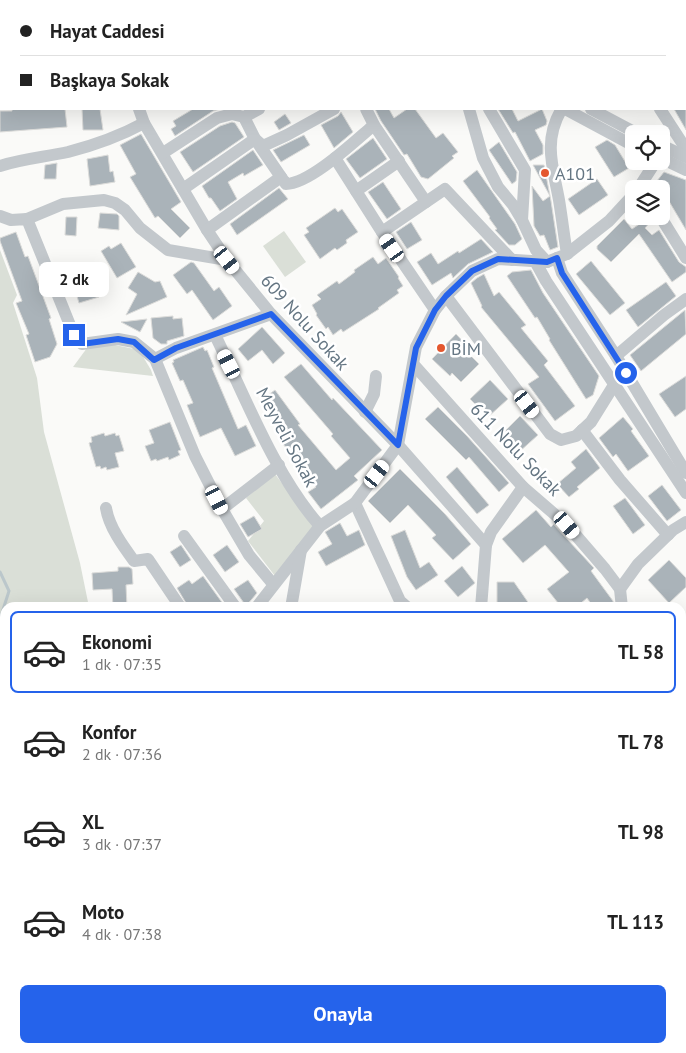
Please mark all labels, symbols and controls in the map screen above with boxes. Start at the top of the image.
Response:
text: Hayat Caddesi [50,19,165,43]
text: Başkaya Sokak [50,68,169,92]
map controls [625,125,670,225]
button: locate [625,125,670,170]
place label: A101 [555,162,595,185]
marker: A101 [539,167,551,179]
button: layers [625,180,670,225]
car [377,231,406,265]
car [211,244,242,276]
callout: 2 dk [39,262,109,298]
text: 2 dk [59,269,89,289]
street label: 609 Nolu Sokak [256,269,354,375]
route end [63,324,85,346]
place label: BİM [451,337,481,360]
marker: BİM [435,342,447,354]
car [215,347,242,381]
route start [615,362,637,384]
street label: Meyveli Sokak [251,383,323,491]
car [511,388,542,420]
street label: 611 Nolu Sokak [466,397,567,501]
car [361,458,392,490]
car [203,483,230,517]
car [551,509,582,541]
icon: car [22,630,67,675]
text: Ekonomi [82,630,152,654]
text: TL 58 [618,640,664,664]
text: 1 dk · 07:35 [82,654,162,674]
icon: car [22,720,67,765]
text: Konfor [82,720,136,744]
text: TL 78 [618,730,664,754]
text: 2 dk · 07:36 [82,744,162,764]
icon: car [22,810,67,855]
text: XL [82,810,104,834]
text: TL 98 [618,820,664,844]
text: 3 dk · 07:37 [82,834,162,854]
icon: car [22,900,67,945]
text: Moto [82,900,124,924]
text: TL 113 [607,910,664,934]
text: 4 dk · 07:38 [82,924,162,944]
button: Onayla [20,985,666,1043]

